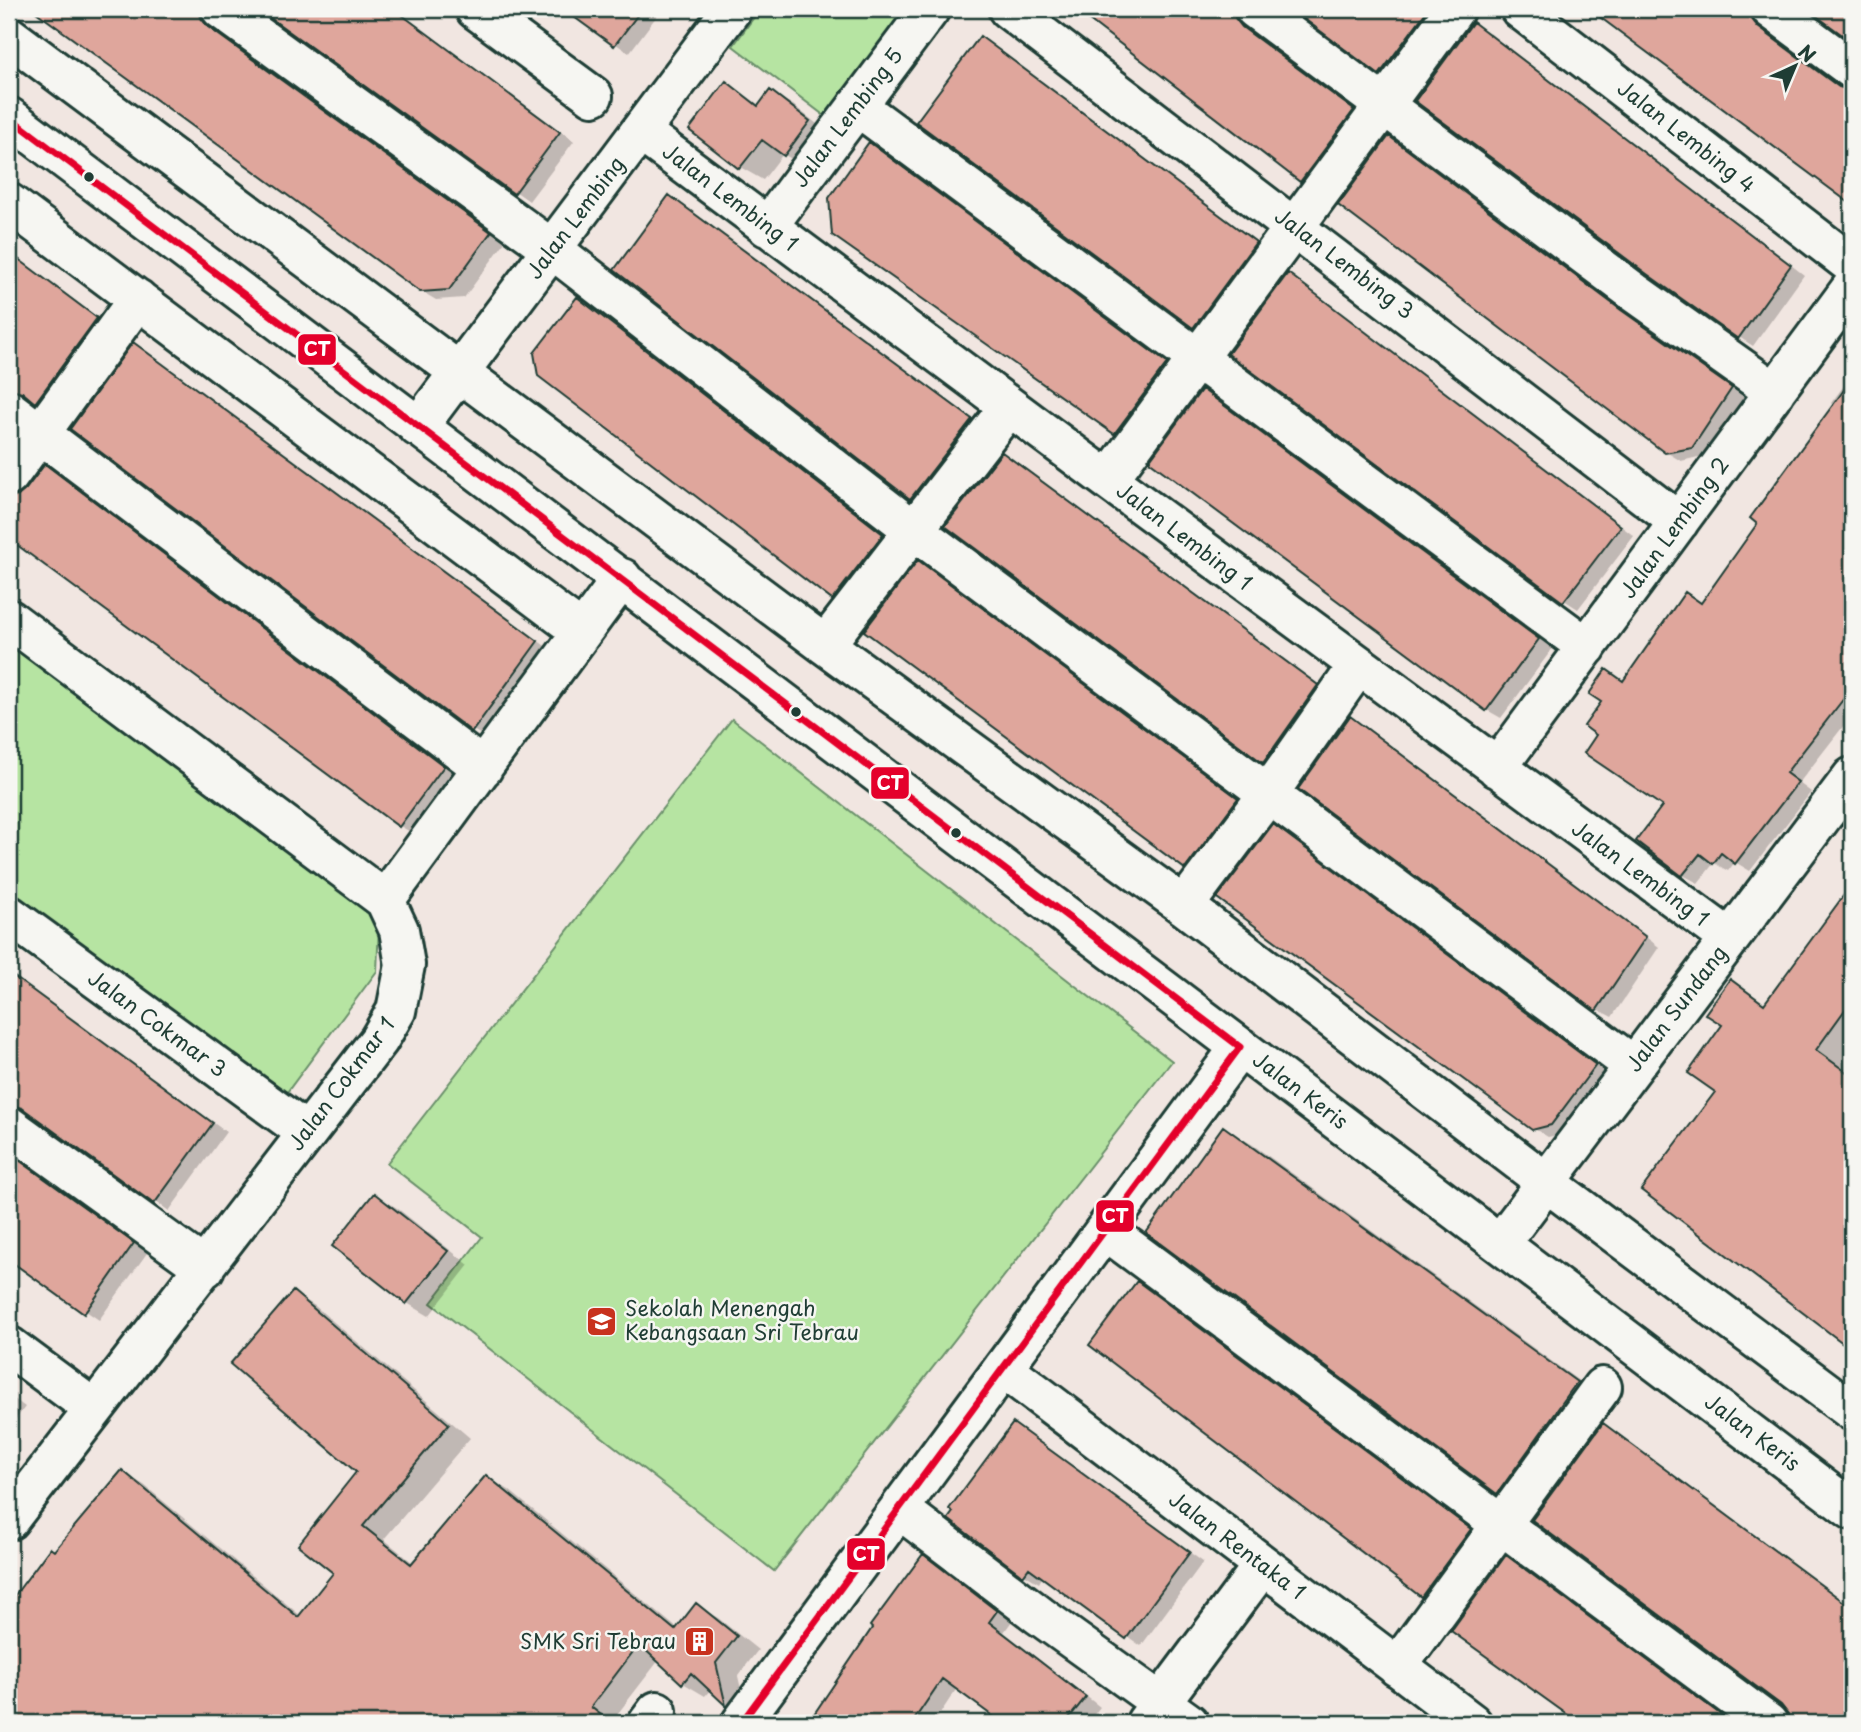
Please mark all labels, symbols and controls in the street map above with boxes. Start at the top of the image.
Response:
north arrow [1759,32,1829,102]
text: N [1792,38,1823,68]
street label: Jalan Lembing 5 [783,40,910,193]
street label: Jalan Lembing 4 [1611,71,1763,200]
street label: Jalan Lembing 1 [656,135,806,258]
street label: Jalan Lembing [518,149,631,285]
unlabelled marker [82,170,96,184]
street label: Jalan Lembing 3 [1269,199,1422,326]
line badge: CT [297,333,337,366]
text: CT [304,334,331,362]
street label: Jalan Lembing 2 [1611,450,1736,604]
street label: Jalan Lembing 1 [1110,474,1260,597]
unlabelled marker [789,705,803,719]
line badge: CT [870,766,910,800]
text: CT [877,768,904,796]
street label: Jalan Lembing 1 [1566,812,1717,933]
unlabelled marker [949,826,963,840]
street label: Jalan Sundang [1617,938,1734,1078]
street label: Jalan Cokmar 3 [82,961,234,1084]
street label: Jalan Cokmar 1 [279,1009,401,1156]
street label: Jalan Keris [1247,1043,1356,1136]
line badge: CT [1095,1199,1135,1233]
text: CT [1102,1201,1129,1229]
place label: Sekolah Menengah Kebangsaan Sri Tebrau [625,1291,859,1347]
school or university icon: Sekolah Menengah Kebangsaan Sri Tebrau [585,1304,619,1338]
street label: Jalan Keris [1699,1385,1808,1478]
street label: Jalan Rentaka 1 [1163,1482,1313,1607]
line badge: CT [846,1537,886,1571]
text: CT [853,1539,880,1567]
place label: SMK Sri Tebrau [520,1624,676,1656]
building icon: SMK Sri Tebrau [682,1625,716,1659]

